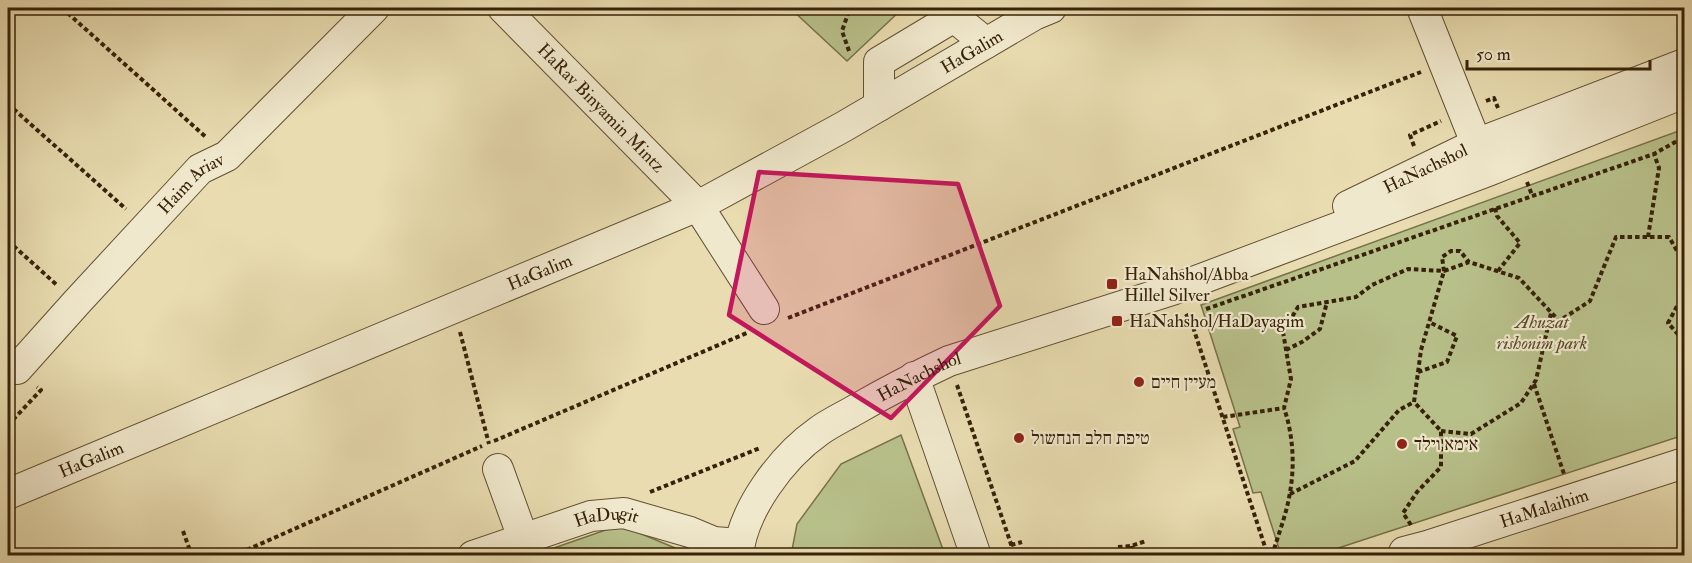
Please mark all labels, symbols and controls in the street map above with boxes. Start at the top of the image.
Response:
street label: HaGalim [937,24,1007,79]
scale bar [1467,33,1650,71]
street label: HaRav Binyamin Mintz [533,38,670,177]
text: 50 m [1476,43,1511,66]
street label: HaNachshol [1379,138,1472,199]
street label: Haim Ariav [153,148,228,219]
street label: HaGalim [504,248,575,296]
place label: HaNahshol/Abba Hillel Silver [1124,263,1249,307]
marker: HaNahshol/Abba Hillel Silver [1105,277,1119,291]
place label: HaNahshol/HaDayagim [1129,310,1304,333]
park label: Ahuzat rishonim park [1497,311,1587,355]
marker: HaNahshol/HaDayagim [1110,314,1124,328]
street label: HaNachshol [873,346,964,407]
place label: מעיין חיים [1151,371,1216,394]
marker: מעיין חיים [1132,375,1146,389]
place label: טיפת חלב הנחשול [1031,427,1150,450]
marker: טיפת חלב הנחשול [1012,431,1026,445]
place label: אימא וילד [1414,433,1478,456]
street label: HaGalim [55,436,127,483]
marker: אימא וילד [1395,437,1409,451]
street label: HaMalaihim [1497,483,1592,533]
street label: HaDugit [571,501,642,532]

